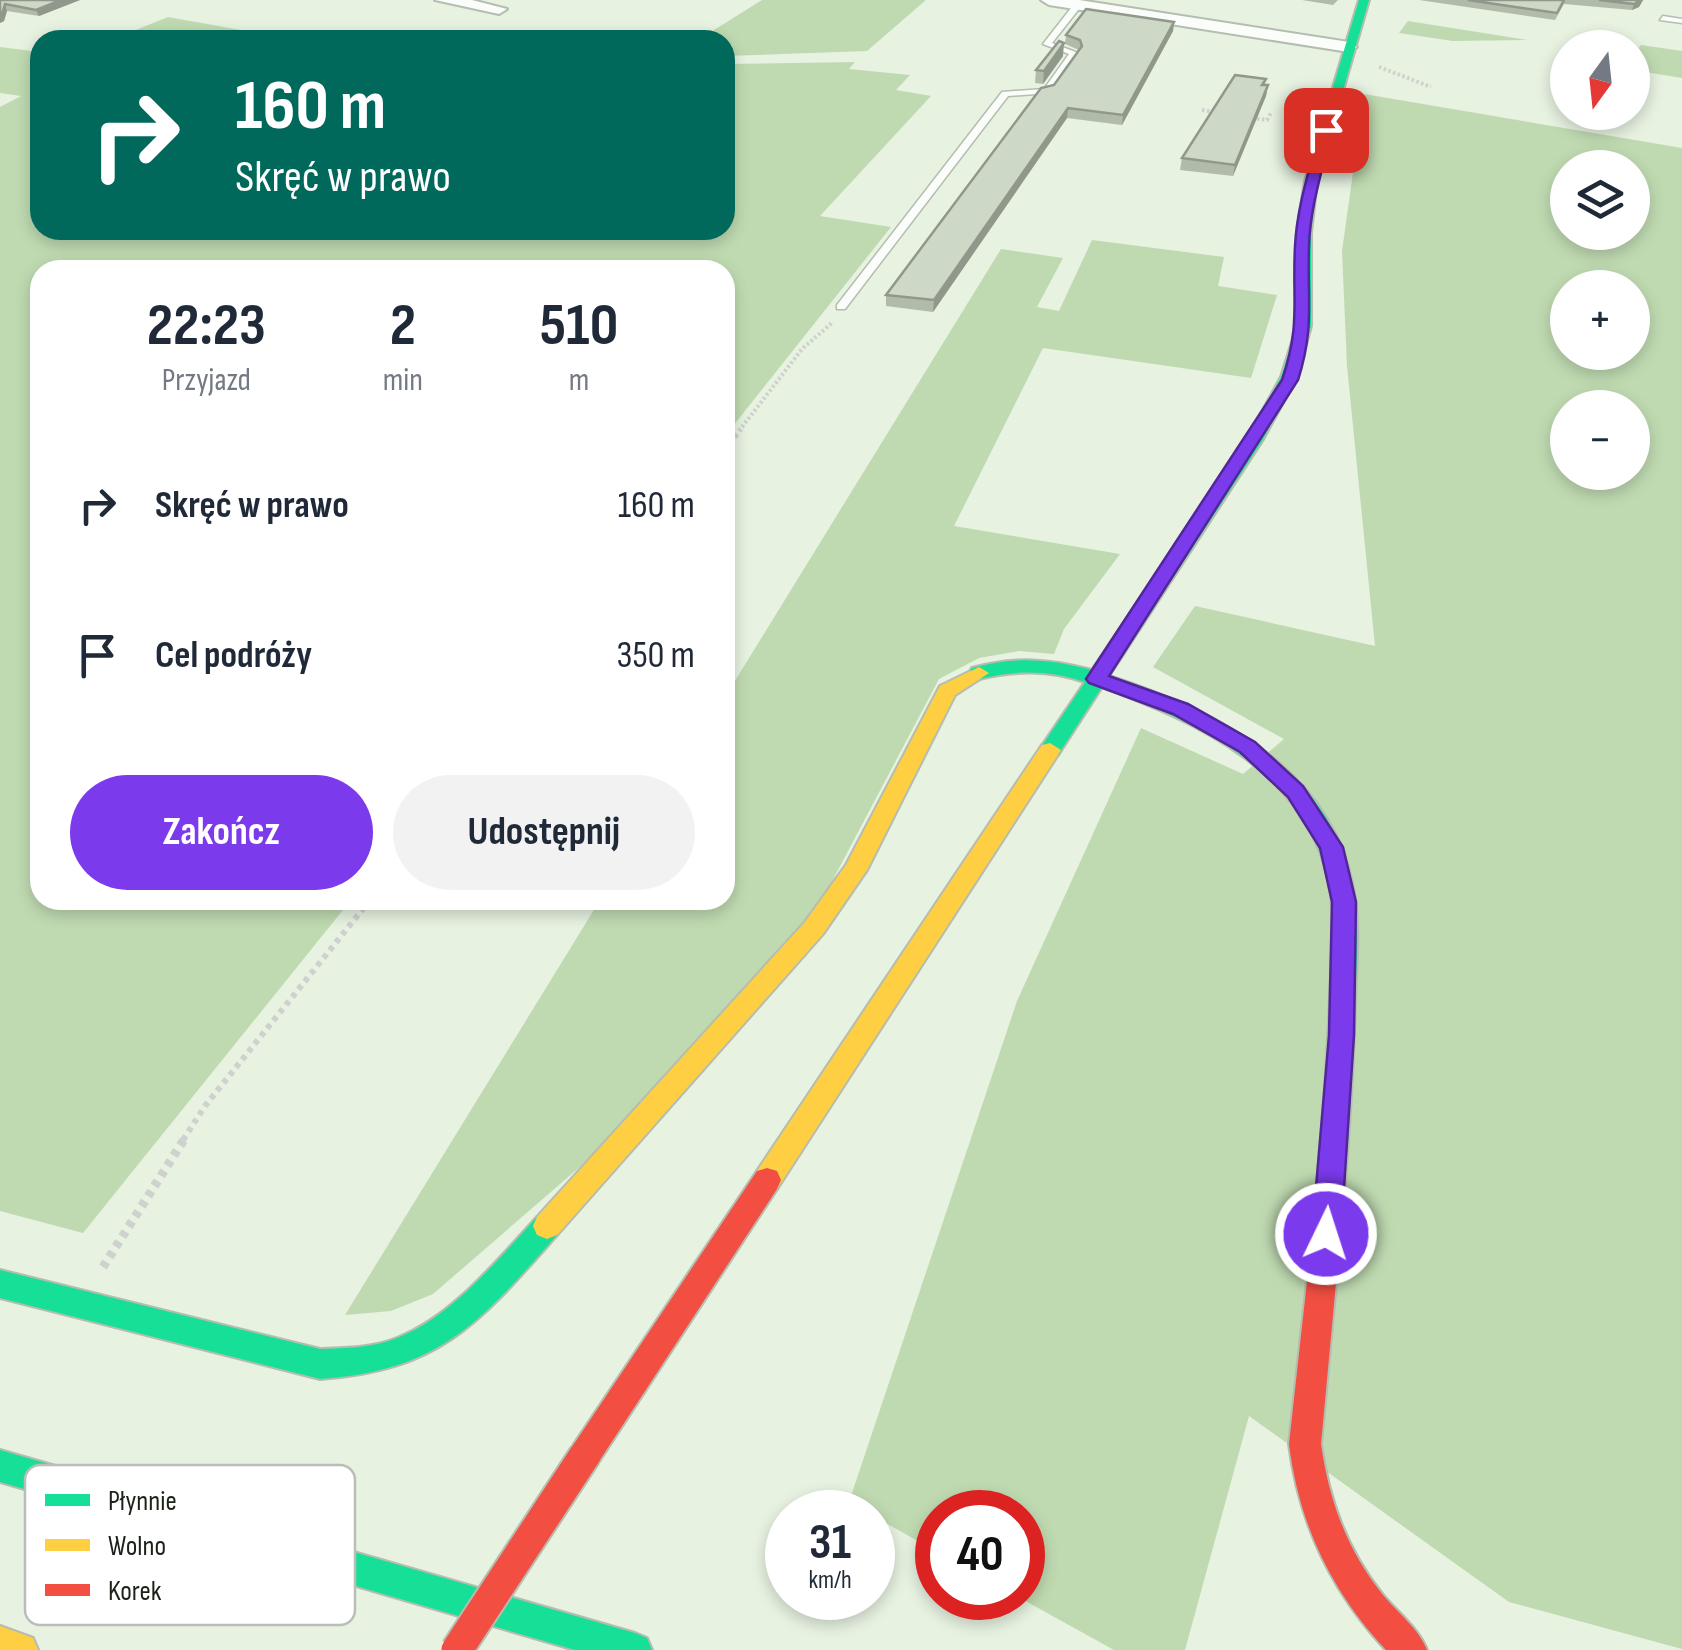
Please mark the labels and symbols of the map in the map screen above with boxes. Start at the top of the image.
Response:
north arrow [1550,30,1650,130]
pin [1284,88,1369,173]
position arrow [1274,1182,1378,1286]
legend [25,1465,355,1625]
text: Płynnie [108,1485,177,1518]
speed limit sign: 40 [915,1490,1045,1620]
text: Wolno [108,1530,166,1563]
text: Korek [108,1575,162,1608]

